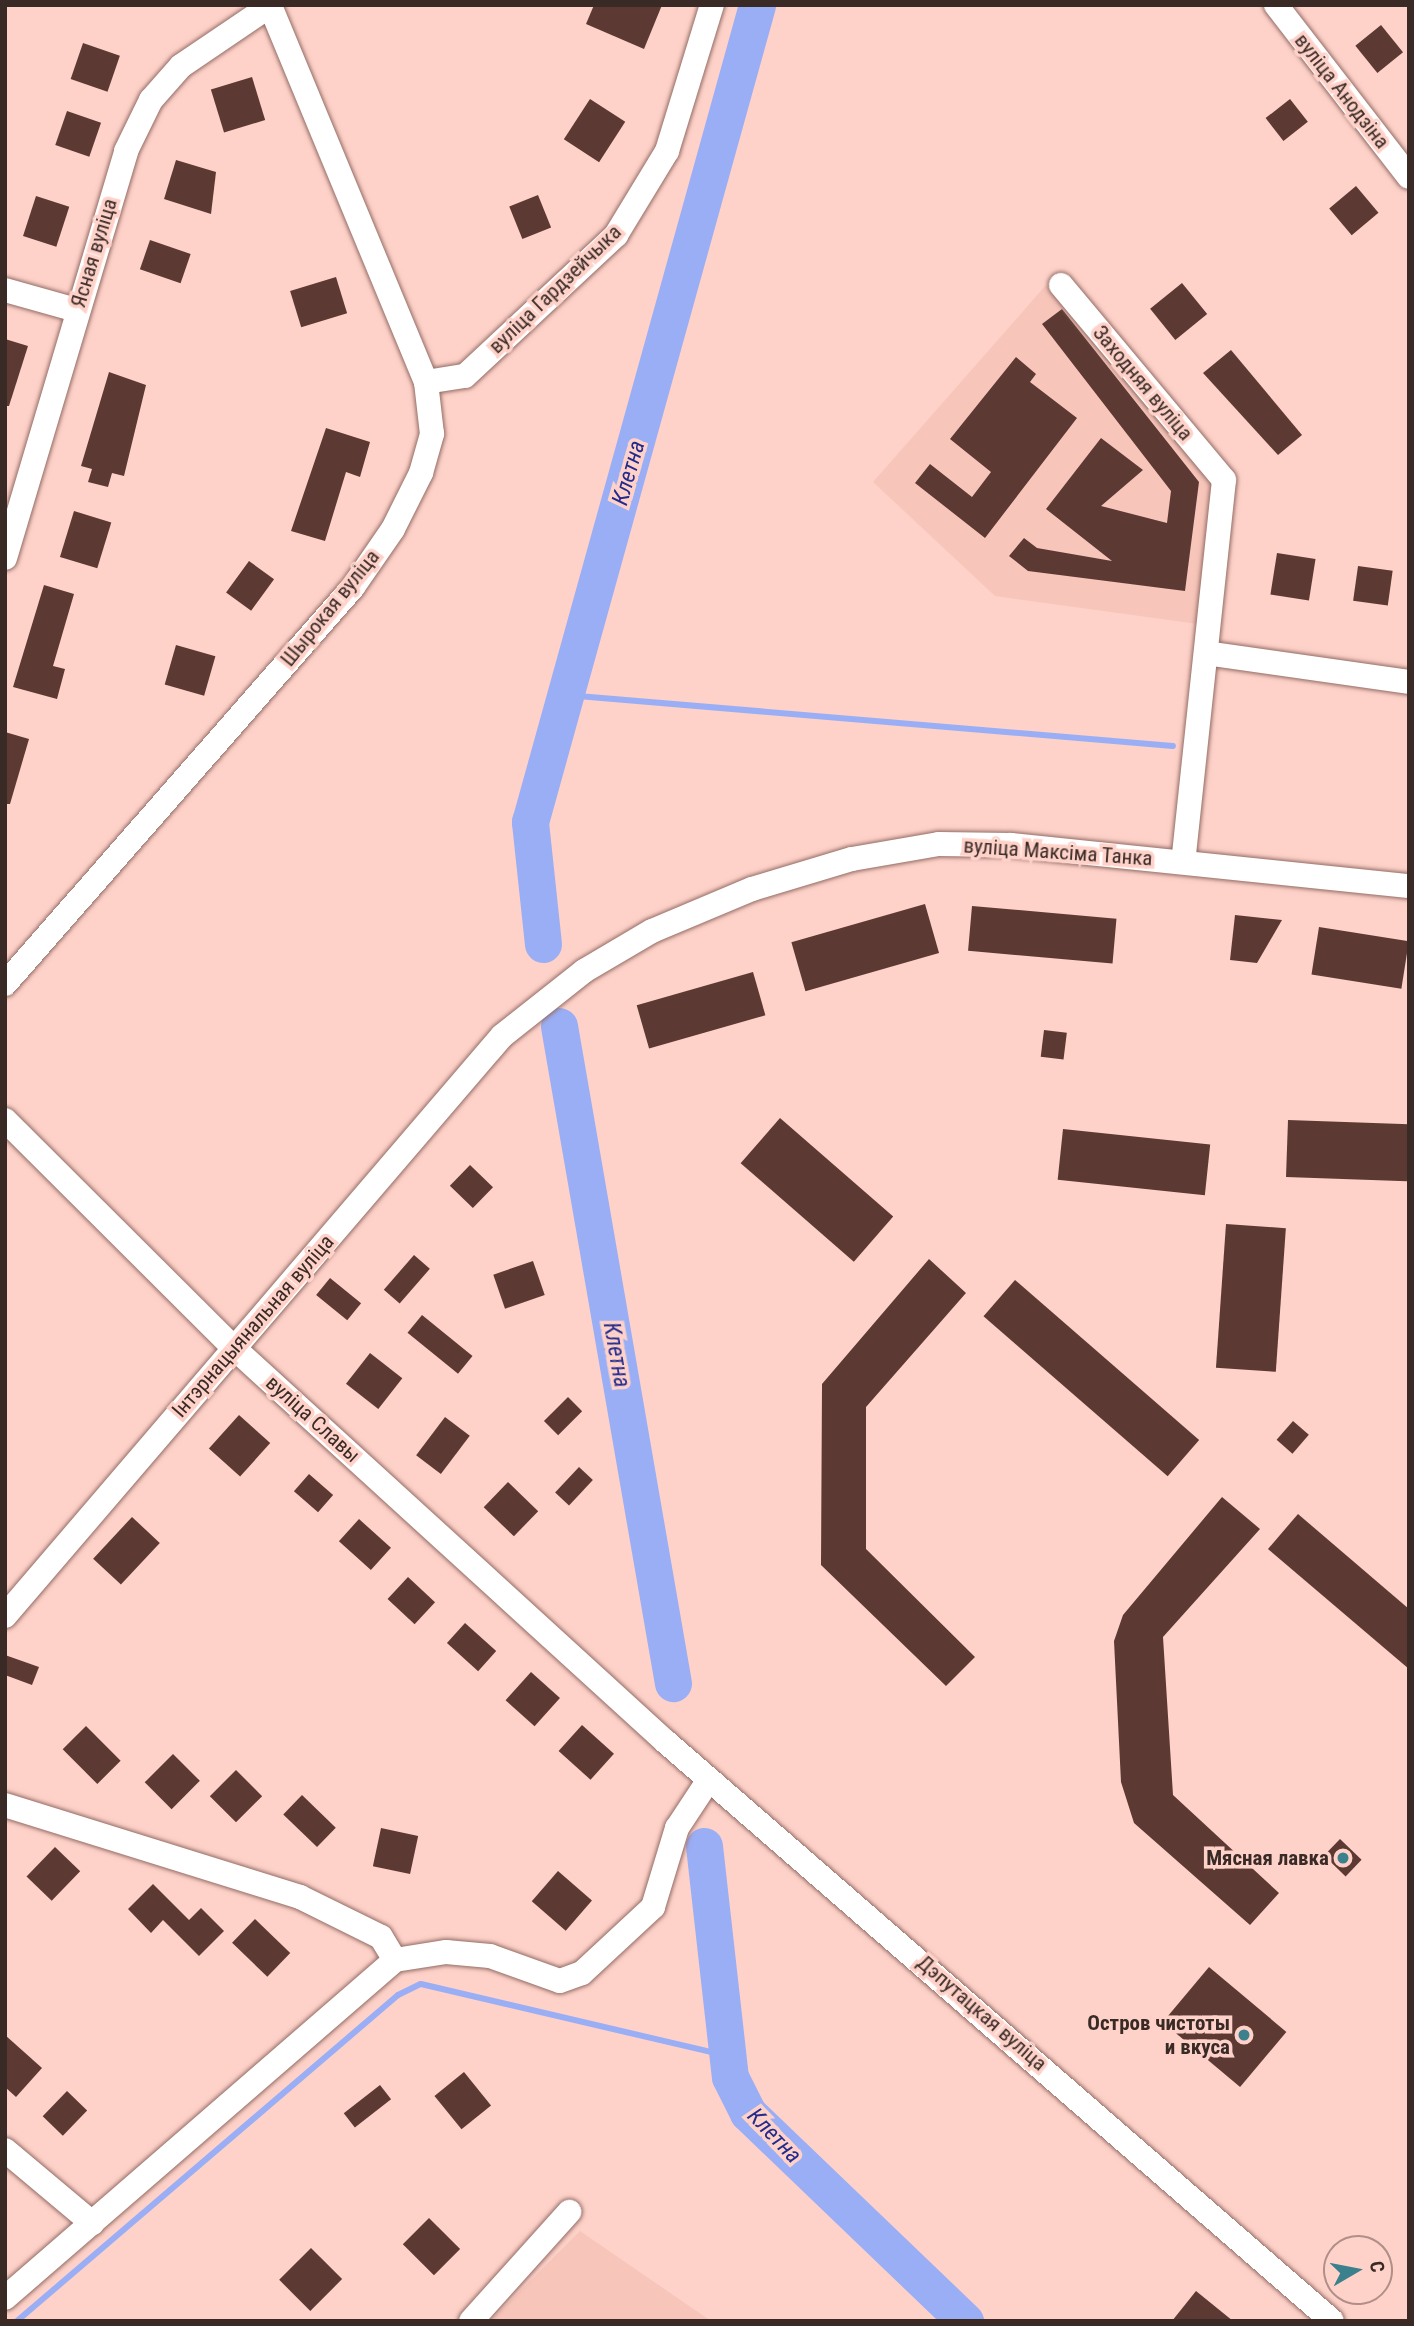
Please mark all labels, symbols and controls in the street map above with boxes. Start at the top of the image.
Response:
street label: вуліца Анодзіна [1289,28,1395,154]
street label: Ясная вуліца [65,195,123,311]
street label: вуліца Гардзейчыка [484,219,626,359]
street label: Заходняя вуліца [1088,320,1198,446]
water label: Клетна [607,438,651,508]
street label: Шырокая вуліца [275,545,385,671]
street label: вуліца Максіма Танка [963,833,1153,871]
street label: Інтэрнацыянальная вуліца [167,1229,339,1423]
water label: Клетна [597,1320,635,1390]
street label: вуліца Славы [261,1370,365,1468]
place label: Мясная лавка [1206,1845,1329,1871]
marker: Мясная лавка [1335,1850,1351,1866]
street label: Дэпутацкая вуліца [912,1950,1052,2076]
place label: Остров чистоты и вкуса [1087,2010,1230,2060]
marker: Остров чистоты и вкуса [1236,2027,1252,2043]
water label: Клетна [741,2103,807,2169]
north arrow [1323,2235,1393,2305]
text: С [1365,2259,1389,2274]

